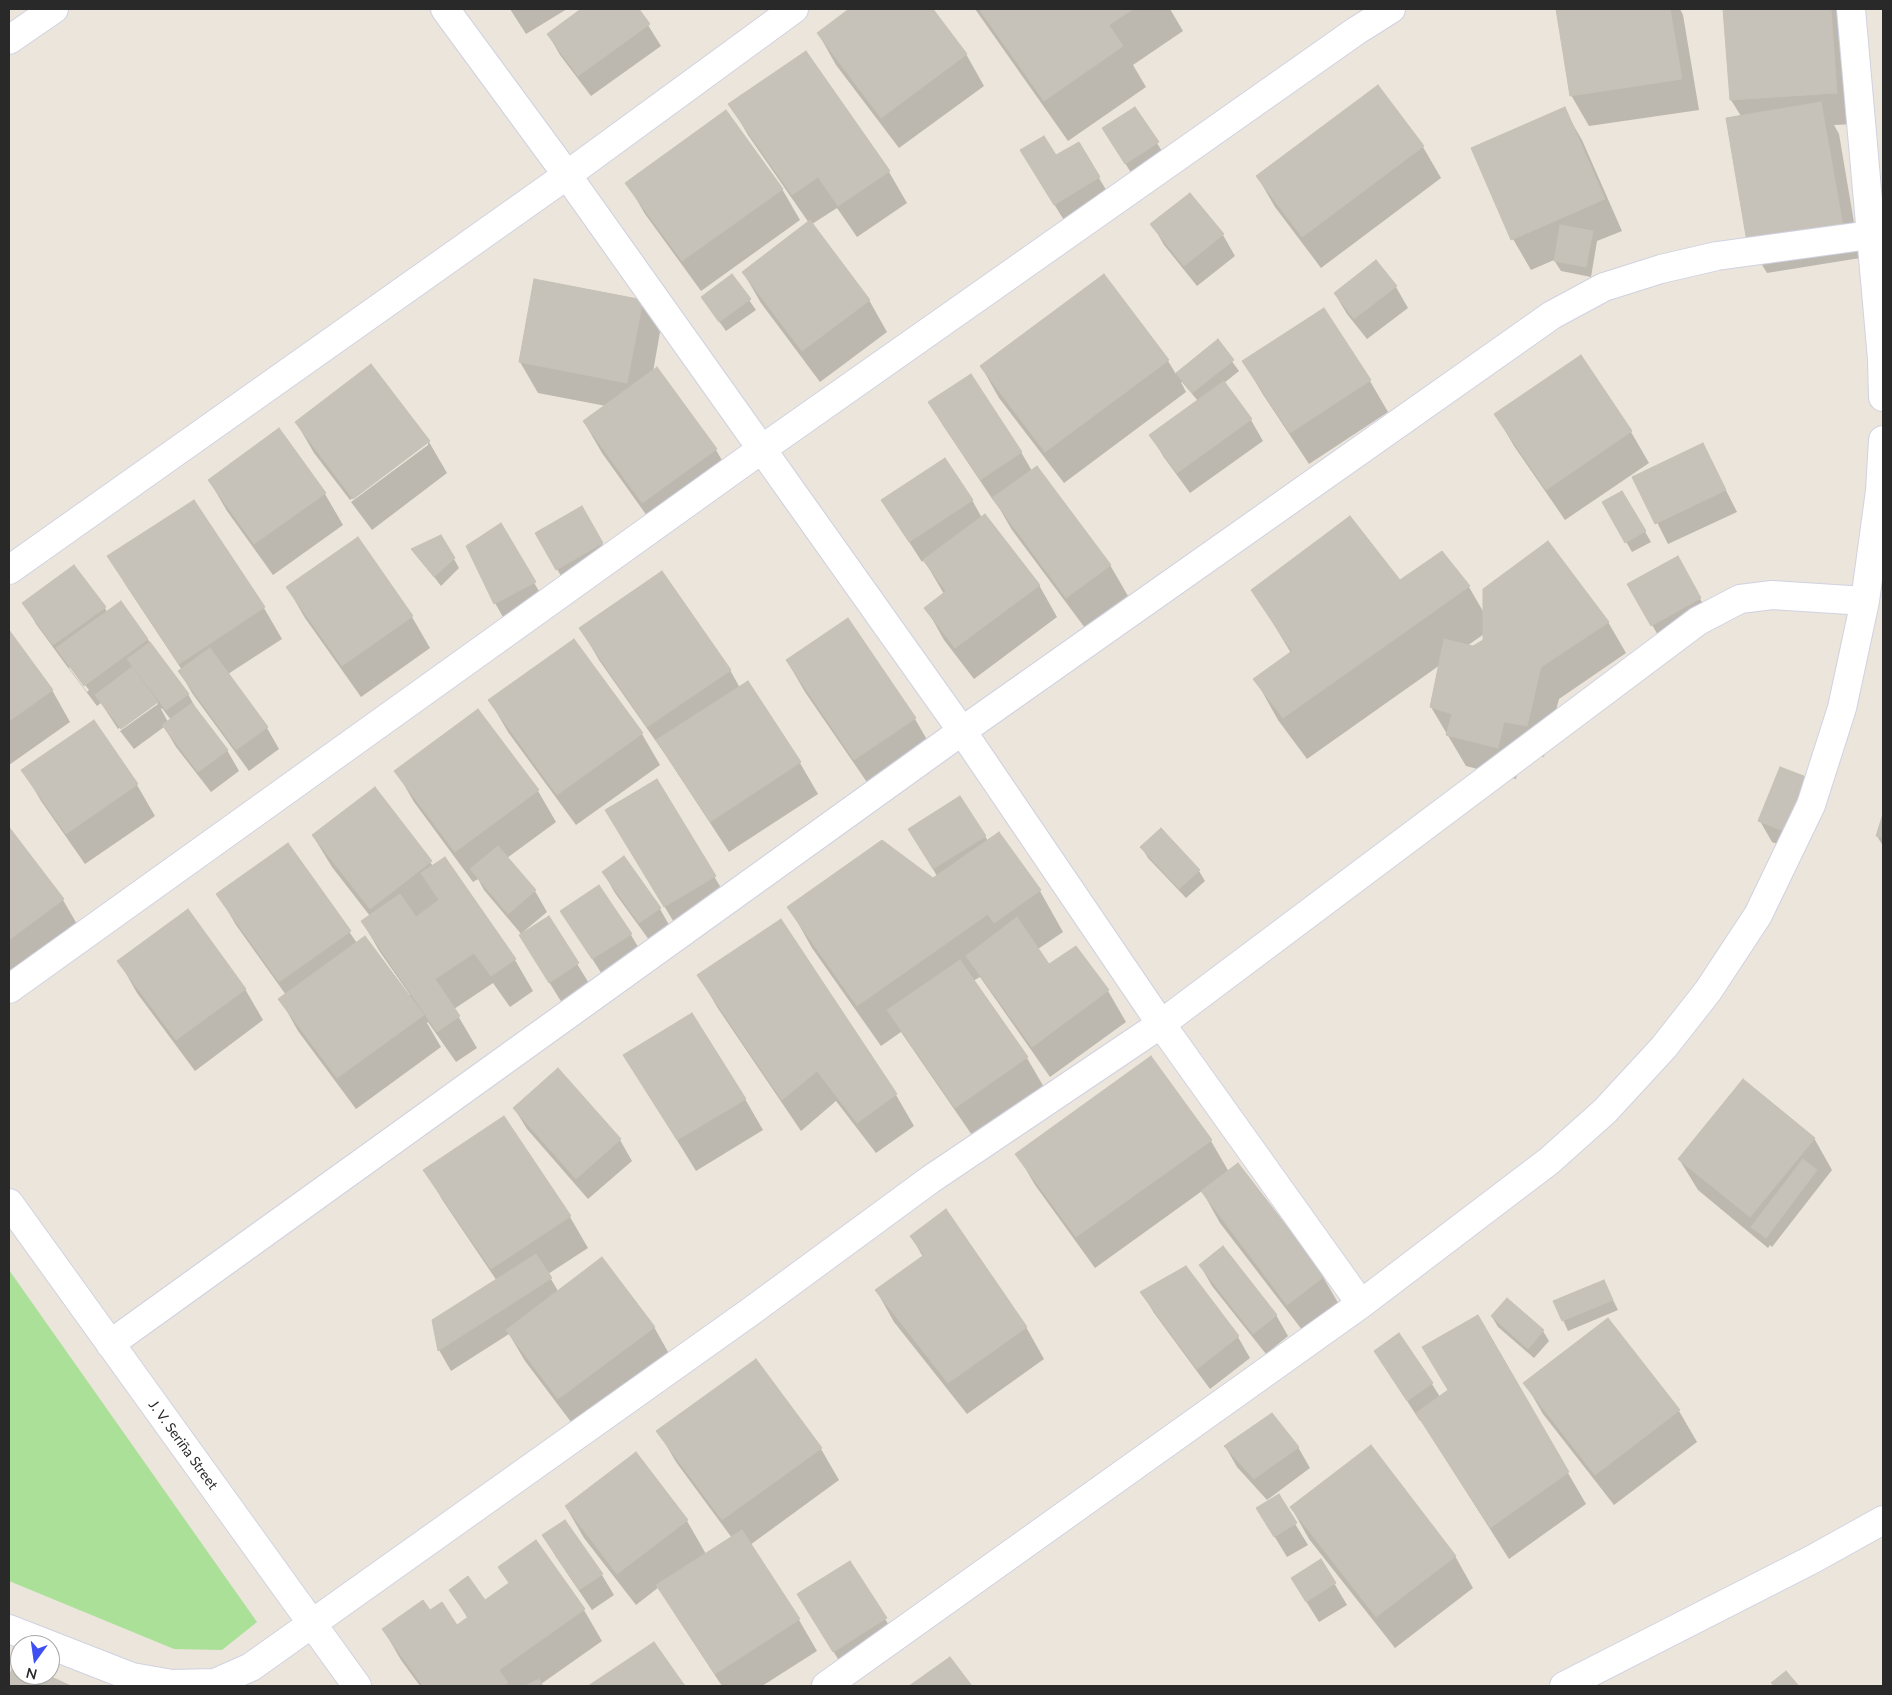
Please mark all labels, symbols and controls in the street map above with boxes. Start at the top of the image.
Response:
street label: J. V. Seriña Street [145,1397,221,1493]
north arrow [10,1635,60,1685]
text: N [24,1665,39,1684]

